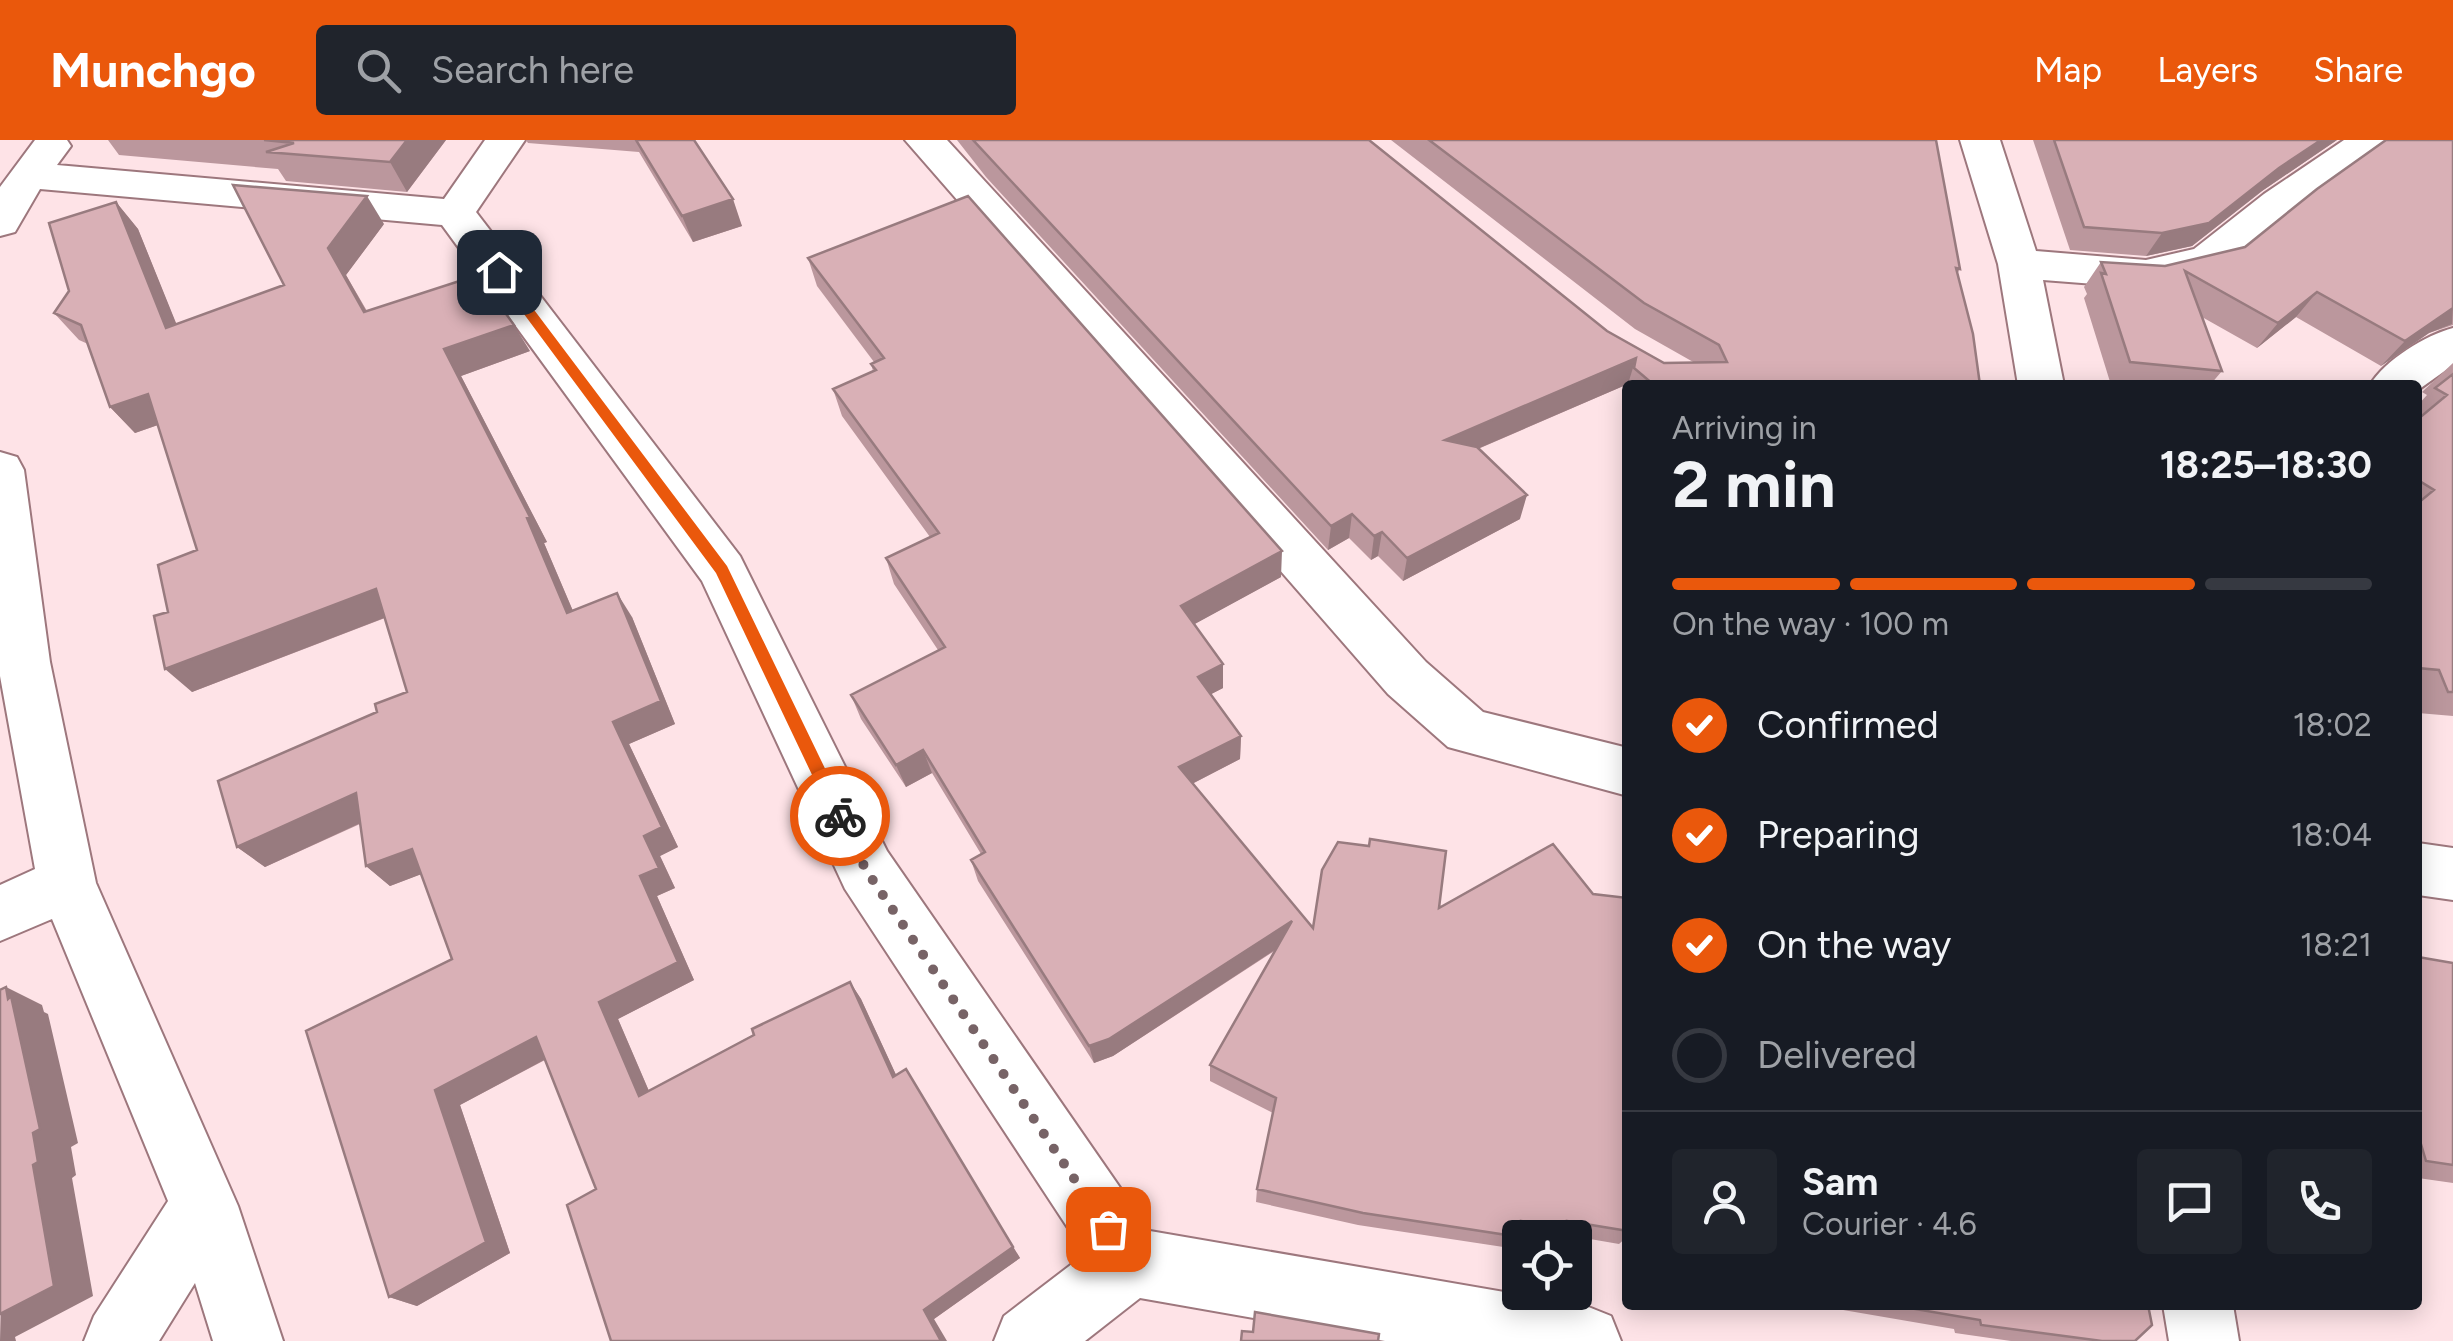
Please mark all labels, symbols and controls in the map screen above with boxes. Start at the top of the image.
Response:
search box [316,25,1016,115]
text: Munchgo [50,41,256,99]
icon: search [351,43,406,98]
text: Search here [431,47,634,93]
text: Map [2034,49,2102,91]
text: Layers [2157,49,2258,91]
text: Share [2313,49,2403,91]
pin [457,230,542,315]
icon: home [472,245,527,300]
text: Arriving in [1672,409,1817,447]
text: 18:25–18:30 [2160,442,2372,488]
text: 2 min [1672,445,1836,523]
text: On the way · 100 m [1672,605,1949,643]
icon: check [1672,698,1727,753]
text: Confirmed [1757,702,1939,748]
text: 18:02 [2293,706,2372,744]
courier [790,766,890,866]
icon: bike [813,789,868,844]
icon: check [1672,808,1727,863]
text: Preparing [1757,812,1919,858]
text: 18:04 [2291,816,2372,854]
icon: check [1672,918,1727,973]
text: On the way [1757,922,1951,968]
text: 18:21 [2300,926,2372,964]
text: Delivered [1757,1032,1917,1078]
button: person [1672,1149,1777,1254]
button: chat [2137,1149,2242,1254]
button: phone [2267,1149,2372,1254]
text: Sam [1802,1159,1878,1205]
pin [1066,1187,1151,1272]
icon: bag [1081,1202,1136,1257]
text: Courier · 4.6 [1802,1205,1977,1243]
map controls [1502,1220,1592,1310]
button: locate [1502,1220,1592,1310]

